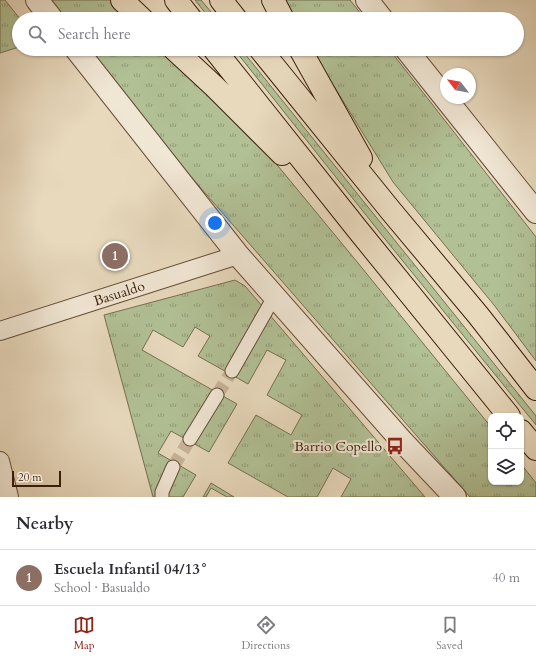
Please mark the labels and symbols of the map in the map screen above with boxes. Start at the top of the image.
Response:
north arrow [440,68,476,104]
your location [205,213,225,233]
pin: 1 [102,241,128,271]
street label: Basualdo [91,276,148,311]
bus stop icon: Barrio Copello [385,436,405,456]
place label: Barrio Copello [294,437,382,456]
scale bar [12,469,61,488]

